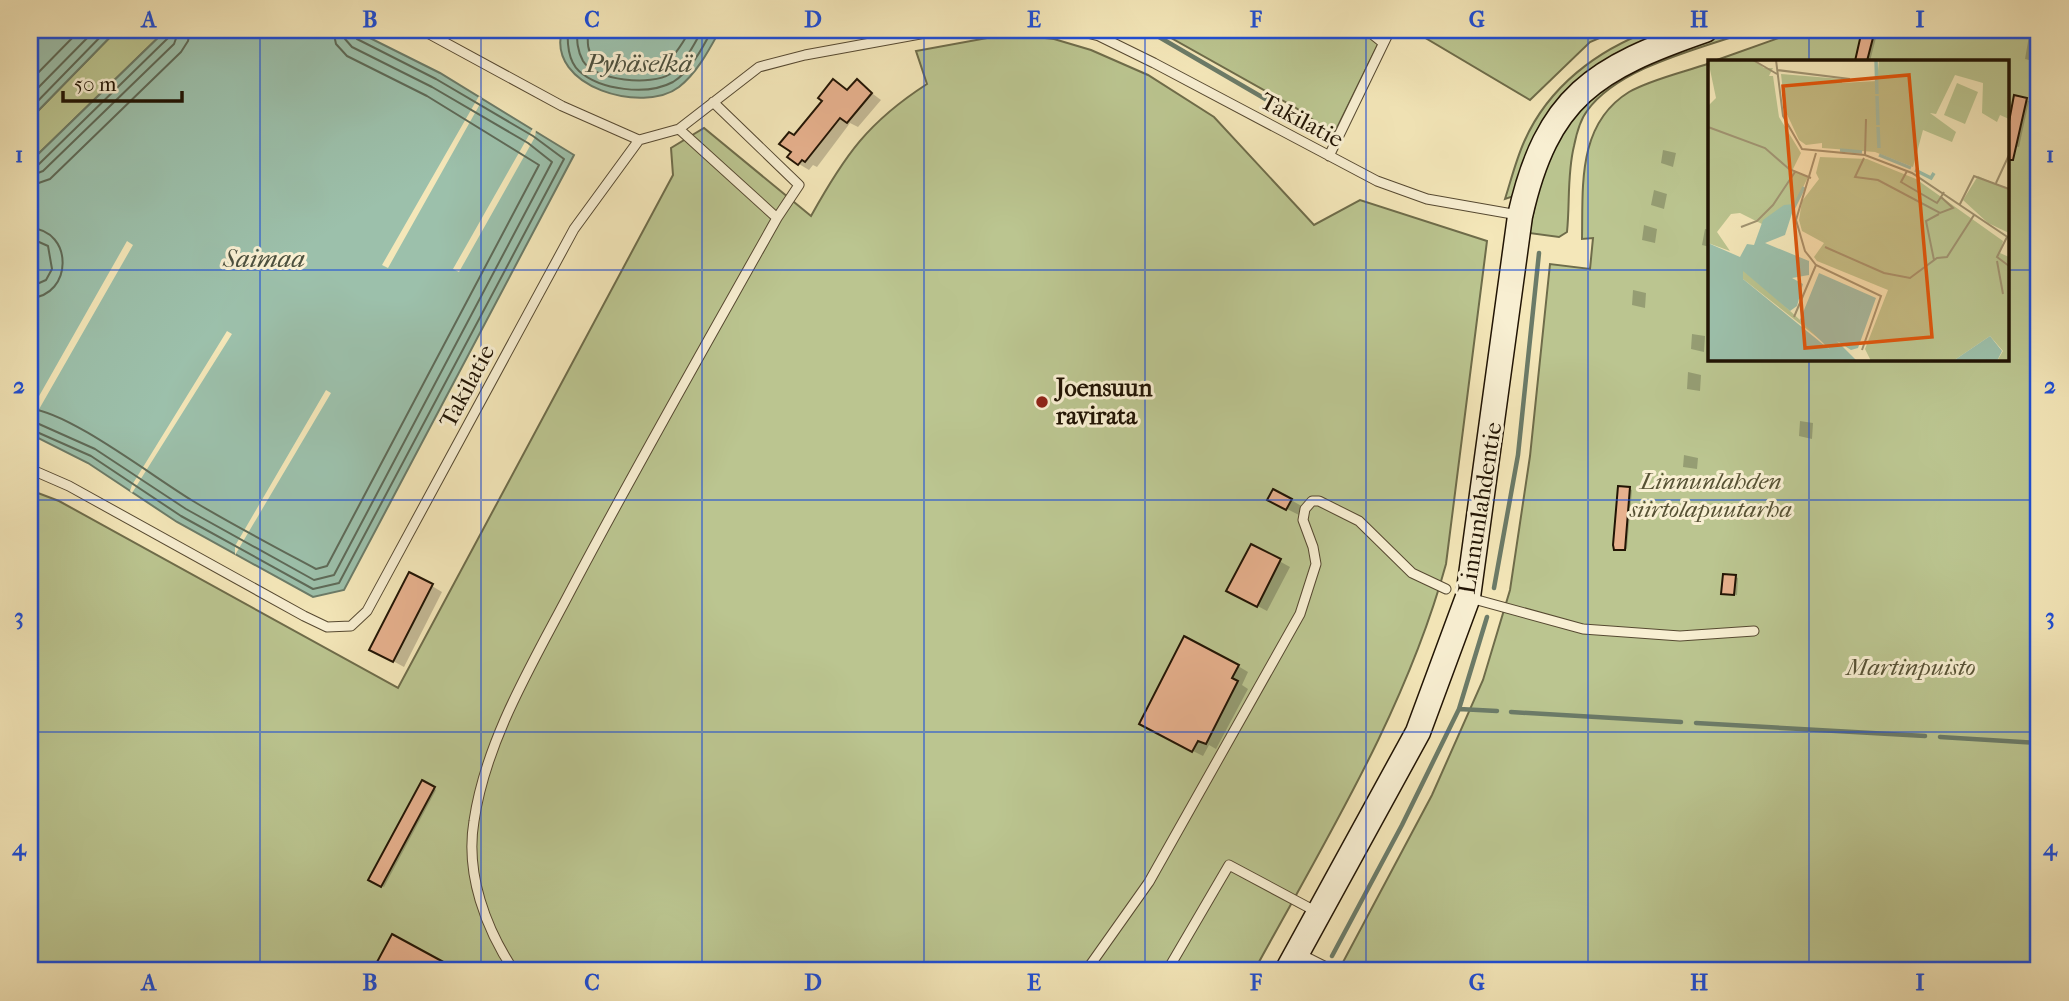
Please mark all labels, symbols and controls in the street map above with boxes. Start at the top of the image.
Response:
text: A [140,6,158,33]
text: B [363,6,378,33]
text: C [584,6,600,33]
text: D [804,6,822,33]
text: E [1027,6,1041,33]
text: F [1249,6,1263,33]
text: G [1469,6,1485,33]
text: H [1690,6,1708,33]
text: I [1916,6,1925,33]
water label: Pyhäselkä [585,48,694,79]
scale bar [63,60,182,104]
inset map [1708,60,2010,360]
text: 50 m [74,72,117,96]
street label: Takilatie [1256,87,1348,153]
text: 1 [15,141,23,168]
text: 1 [2046,141,2054,168]
water label: Saimaa [222,243,305,274]
street label: Takilatie [434,340,500,432]
text: 2 [13,372,25,399]
text: 2 [2044,372,2056,399]
place label: Joensuun ravirata [1054,374,1153,430]
marker: Joensuun ravirata [1034,394,1050,410]
street label: Linnunlahdentie [1453,420,1507,596]
park label: Linnunlahden siirtolapuutarha [1629,467,1792,523]
text: 3 [14,603,24,630]
text: 3 [2045,603,2055,630]
park label: Martinpuisto [1844,653,1976,681]
text: 4 [11,834,27,861]
text: 4 [2042,834,2058,861]
text: A [140,969,158,996]
text: B [363,969,378,996]
text: C [584,969,600,996]
text: D [804,969,822,996]
text: E [1027,969,1041,996]
text: F [1249,969,1263,996]
text: G [1469,969,1485,996]
text: H [1690,969,1708,996]
text: I [1916,969,1925,996]

